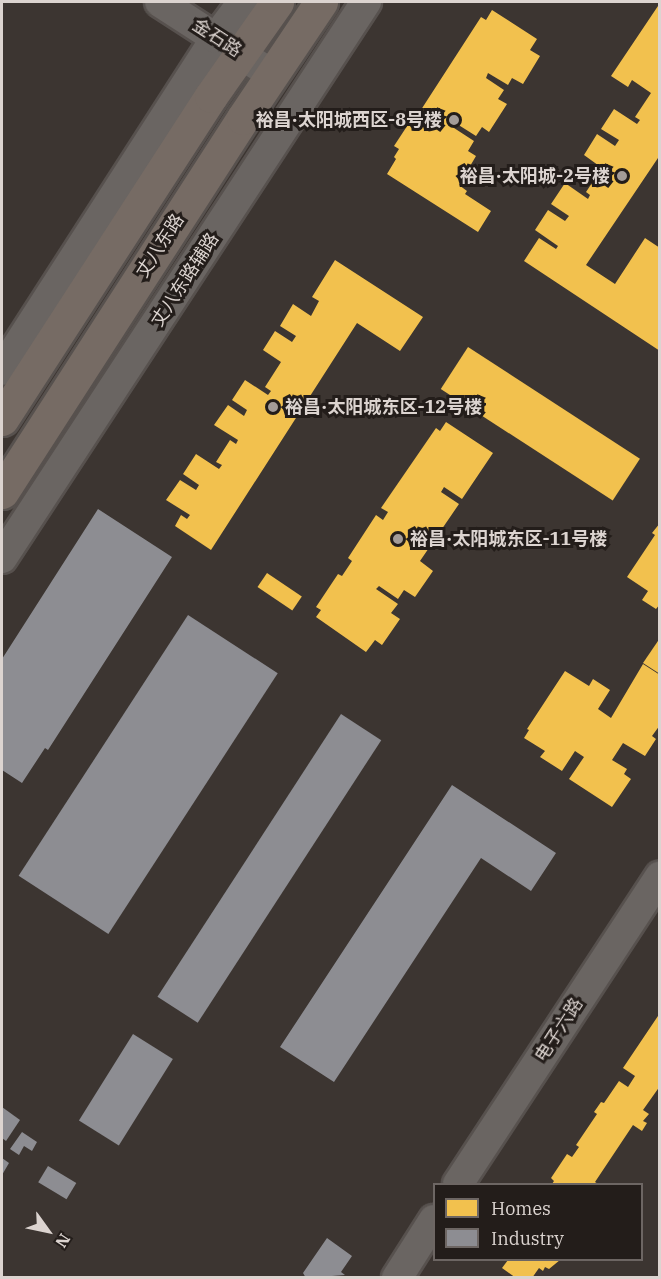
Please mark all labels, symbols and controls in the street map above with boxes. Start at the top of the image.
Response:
street label: 金石路 [188,14,246,62]
place label: 裕昌·太阳城西区-8号楼 [256,109,442,131]
marker: 裕昌·太阳城西区-8号楼 [447,113,461,127]
place label: 裕昌·太阳城-2号楼 [460,165,610,187]
marker: 裕昌·太阳城-2号楼 [615,169,629,183]
street label: 丈八东路 [131,210,189,282]
street label: 丈八东路辅路 [147,229,223,331]
place label: 裕昌·太阳城东区-12号楼 [285,396,482,418]
marker: 裕昌·太阳城东区-12号楼 [266,400,280,414]
place label: 裕昌·太阳城东区-11号楼 [410,528,607,550]
marker: 裕昌·太阳城东区-11号楼 [391,532,405,546]
street label: 电子六路 [530,994,588,1066]
legend [433,1183,643,1261]
text: Homes [491,1197,551,1220]
north arrow [18,1201,78,1261]
text: Industry [491,1227,564,1250]
text: N [51,1230,75,1252]

